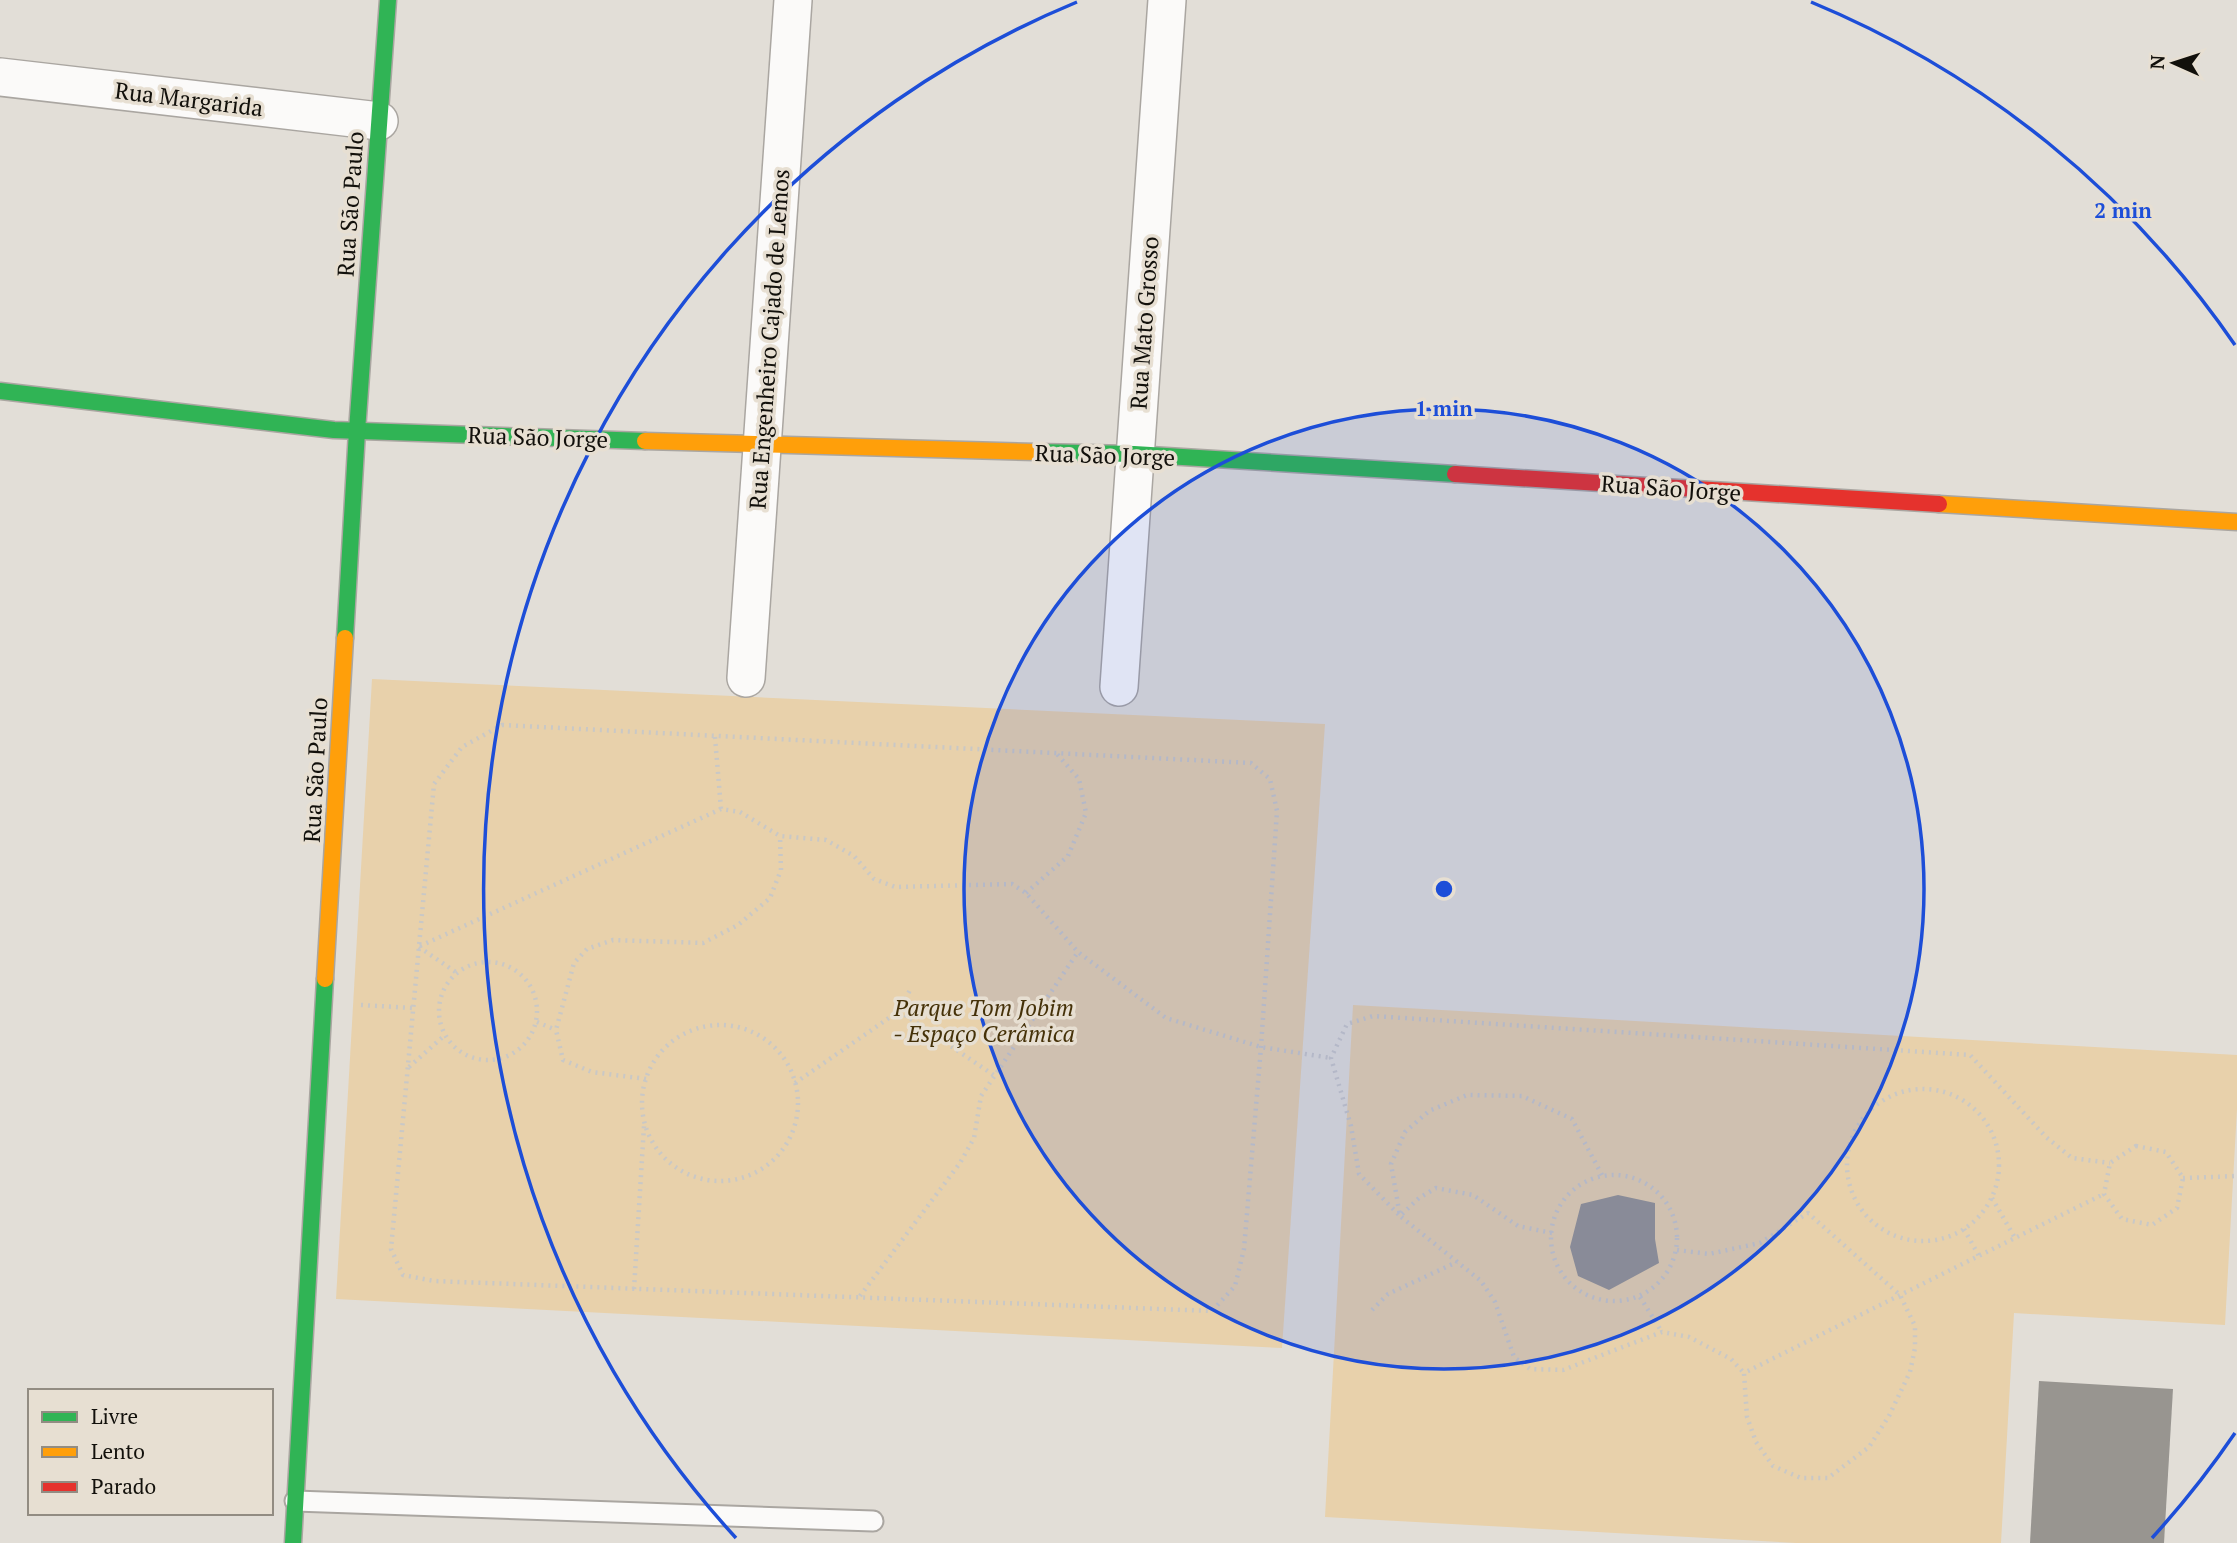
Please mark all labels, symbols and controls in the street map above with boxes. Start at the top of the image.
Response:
north arrow [2139,28,2209,98]
text: N [2144,54,2169,70]
street label: Rua Margarida [113,75,265,124]
street label: Rua São Paulo [329,130,371,278]
street label: Rua Engenheiro Cajado de Lemos [742,168,796,510]
text: 2 min [2094,196,2152,224]
street label: Rua Mato Grosso [1122,235,1166,411]
text: 1 min [1415,394,1473,422]
street label: Rua São Jorge [467,419,609,455]
street label: Rua São Jorge [1034,437,1176,473]
street label: Rua São Jorge [1600,468,1742,508]
street label: Rua São Paulo [296,697,334,843]
centre of rings [1432,877,1456,901]
park label: Parque Tom Jobim - Espaço Cerâmica [893,992,1075,1049]
legend [28,1389,273,1515]
text: Livre [91,1402,138,1430]
text: Lento [91,1437,145,1465]
text: Parado [91,1472,156,1500]

